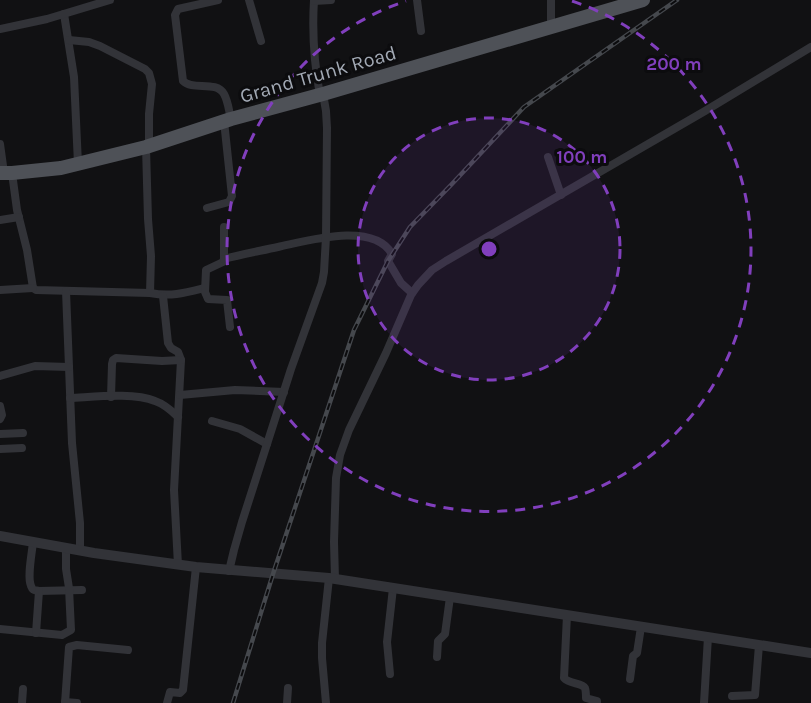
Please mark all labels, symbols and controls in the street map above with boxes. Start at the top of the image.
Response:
street label: Grand Trunk Road [237,41,399,108]
text: 200 m [646,53,702,75]
text: 100 m [557,146,607,168]
centre of rings [479,239,499,259]

